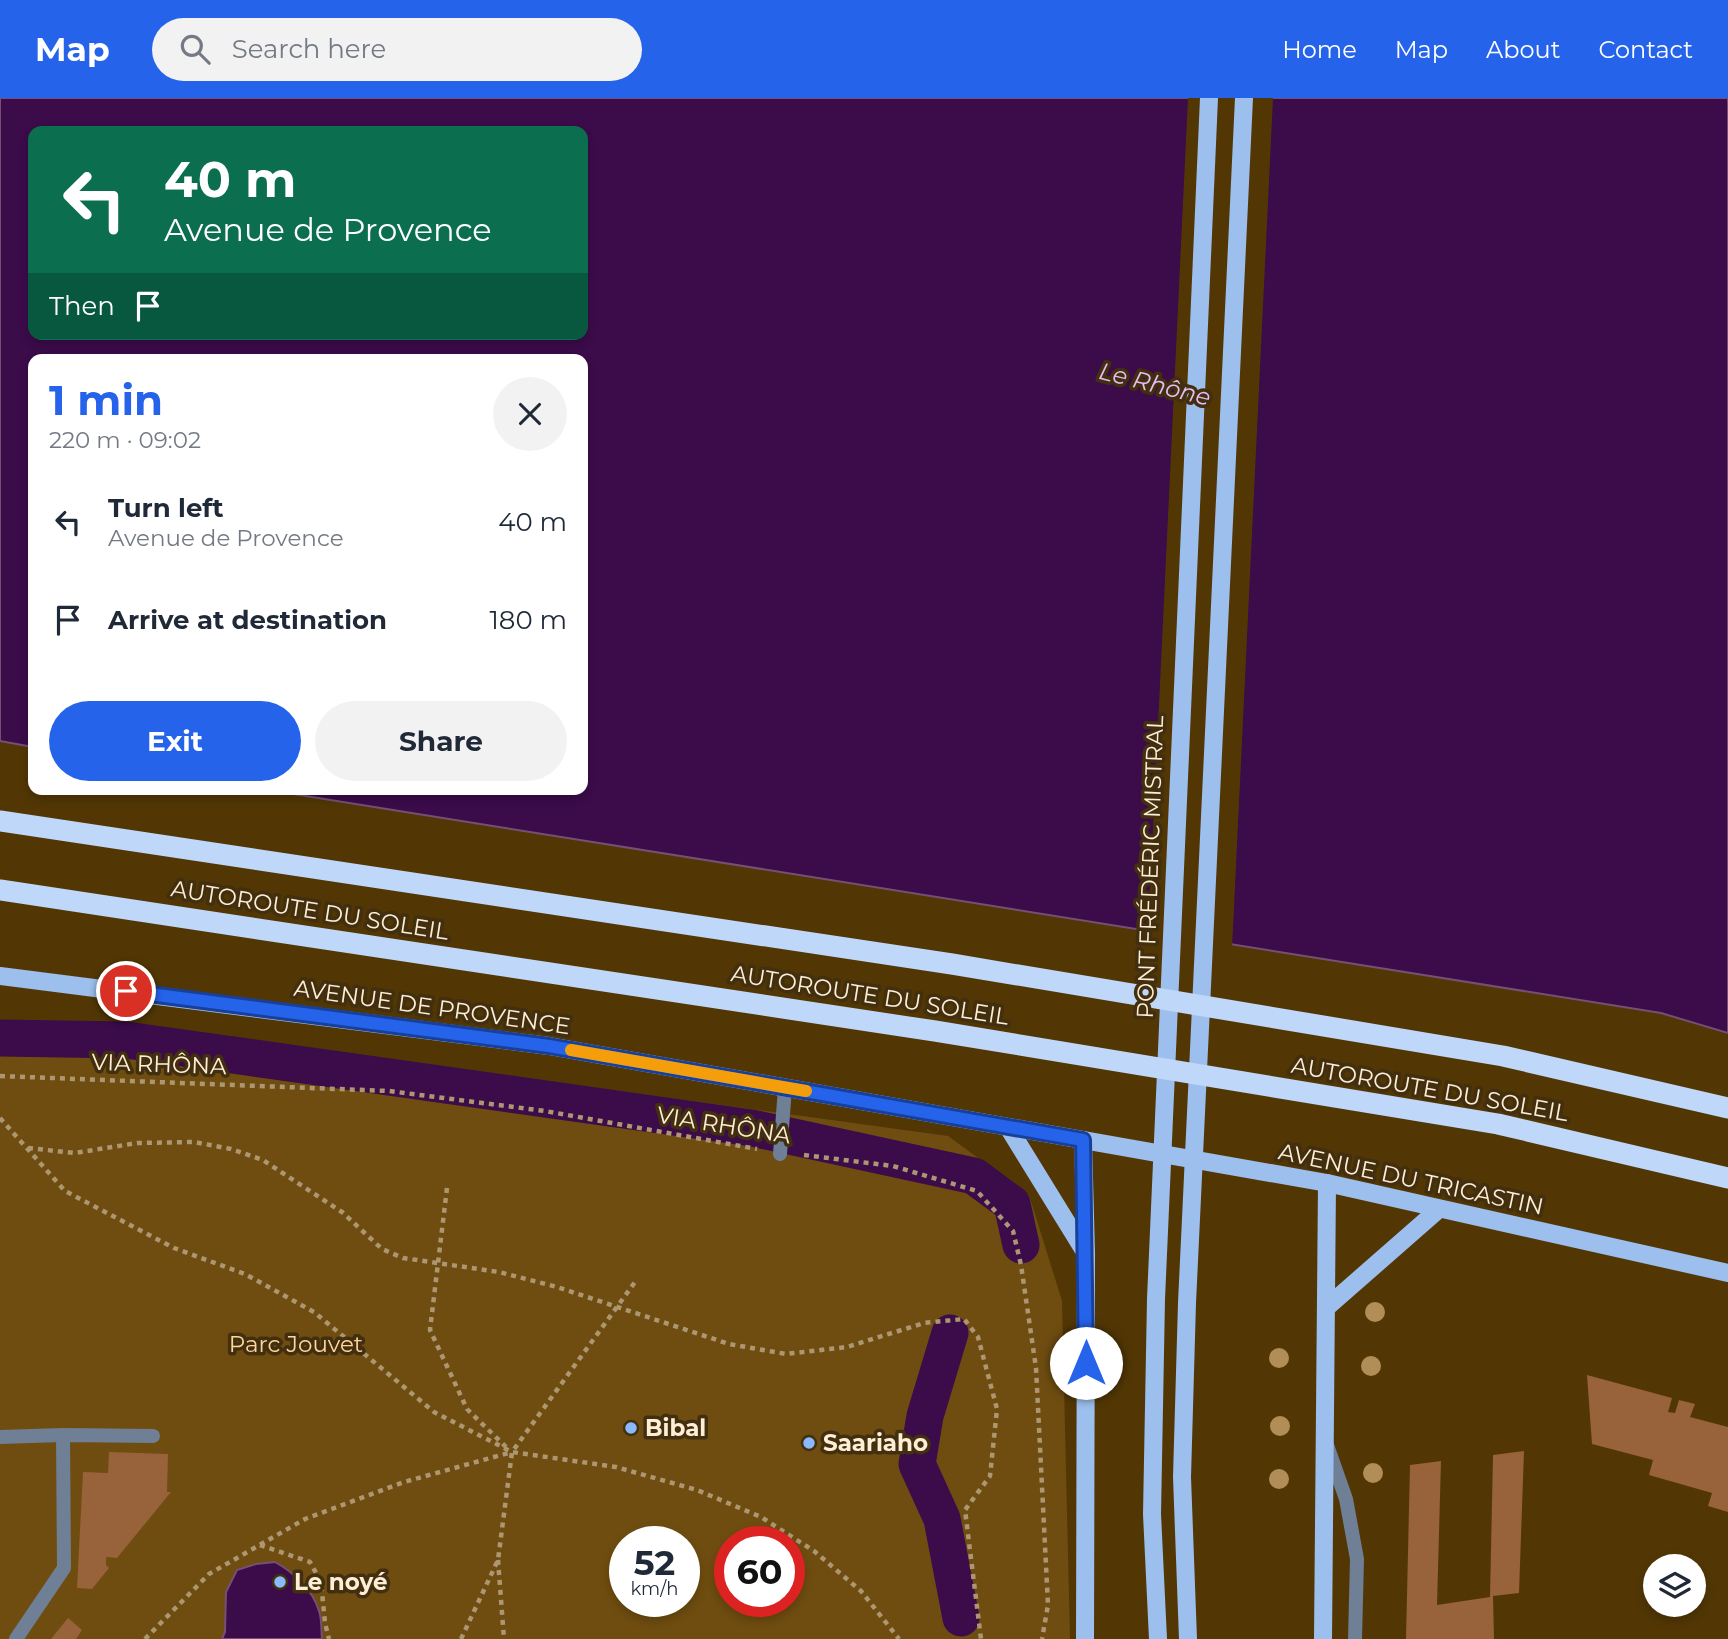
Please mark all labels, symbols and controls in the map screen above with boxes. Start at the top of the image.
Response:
search box [152,18,642,81]
text: Map [35,29,110,69]
icon: search [176,30,214,68]
text: Search here [232,33,386,65]
text: Home [1282,35,1357,64]
text: Map [1395,35,1448,64]
text: About [1486,35,1560,64]
text: Contact [1598,35,1693,64]
text: 40 m [164,150,296,209]
icon: left [49,154,140,245]
text: Avenue de Provence [164,210,492,249]
icon: arrive [129,287,167,325]
text: Then [49,290,115,322]
water label: Le Rhône [1096,356,1214,412]
text: 1 min [49,374,163,426]
button: close [493,377,567,451]
text: 220 m · 09:02 [49,426,201,454]
text: Turn left [108,492,224,524]
icon: left [49,503,87,541]
text: 40 m [498,506,567,538]
text: Avenue de Provence [108,524,344,552]
icon: arrive [49,601,87,639]
text: Arrive at destination [108,604,387,636]
text: 180 m [489,604,567,636]
button: Exit [49,701,301,781]
button: Share [315,701,567,781]
street label: PONT FRÉDÉRIC MISTRAL [1131,715,1169,1019]
street label: AUTOROUTE DU SOLEIL [169,874,451,946]
street label: AUTOROUTE DU SOLEIL [729,959,1011,1031]
pin [96,961,156,1021]
icon: arrive [107,972,145,1010]
street label: AVENUE DE PROVENCE [292,974,572,1040]
street label: VIA RHÔNA [91,1048,227,1080]
street label: AUTOROUTE DU SOLEIL [1289,1051,1571,1127]
street label: VIA RHÔNA [655,1101,793,1149]
street label: AVENUE DU TRICASTIN [1276,1137,1546,1221]
position arrow [1049,1326,1123,1400]
park label: Parc Jouvet [229,1330,363,1358]
place label: Bibal [645,1414,706,1442]
marker: Bibal [623,1420,639,1436]
place label: Saariaho [823,1429,928,1457]
marker: Saariaho [801,1435,817,1451]
speed limit sign: 60 [714,1526,805,1617]
text: 52 [634,1541,675,1584]
map controls [1643,1554,1706,1617]
button: layers [1643,1554,1706,1617]
place label: Le noyé [294,1568,387,1596]
marker: Le noyé [272,1574,288,1590]
text: km/h [630,1578,679,1600]

